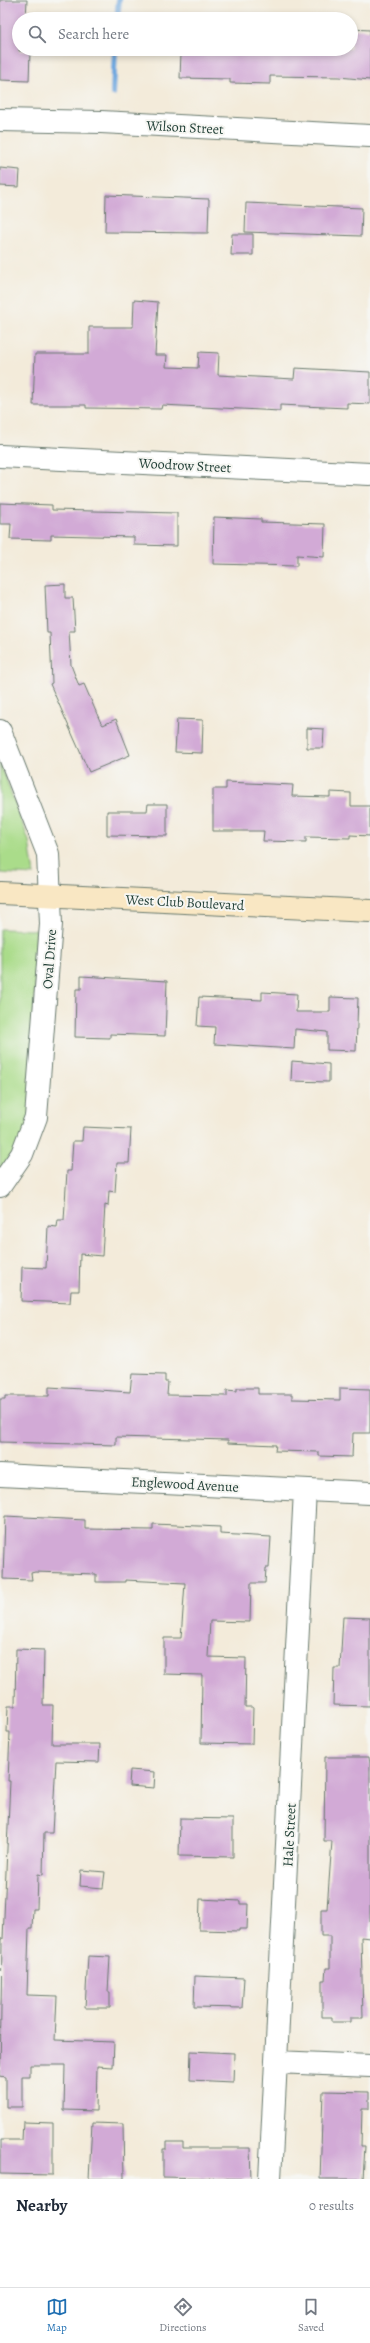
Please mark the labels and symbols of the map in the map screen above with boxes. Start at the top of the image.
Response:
street label: Wilson Street [145,116,224,139]
street label: Woodrow Street [137,454,232,477]
street label: West Club Boulevard [124,890,245,915]
street label: Oval Drive [38,928,61,990]
street label: Englewood Avenue [131,1472,239,1497]
street label: Hale Street [278,1802,301,1867]

